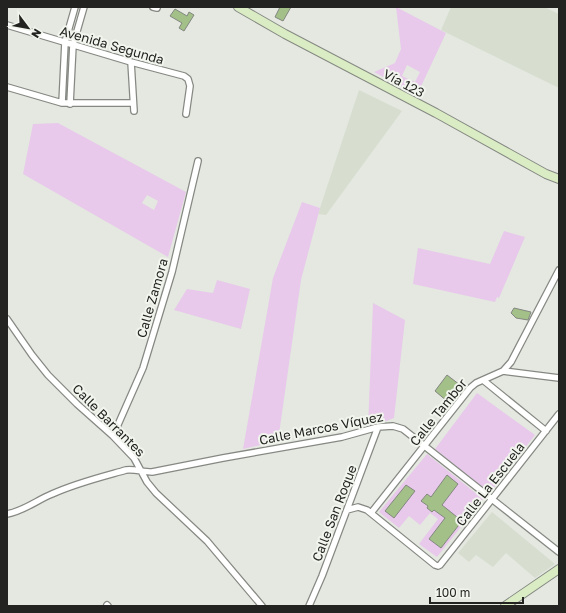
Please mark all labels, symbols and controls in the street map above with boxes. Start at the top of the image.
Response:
north arrow [8,8,48,48]
street label: Avenida Segunda [58,22,166,68]
text: N [29,27,45,41]
street label: Vía 123 [381,66,427,100]
street label: Calle Zamora [133,256,171,340]
street label: Calle Tambor [406,375,470,449]
street label: Calle Barrantes [69,380,149,460]
street label: Calle Marcos Víquez [258,408,385,448]
street label: Calle La Escuela [452,439,528,529]
street label: Calle San Roque [308,463,360,563]
scale bar [430,579,523,605]
text: 100 m [436,585,470,600]

